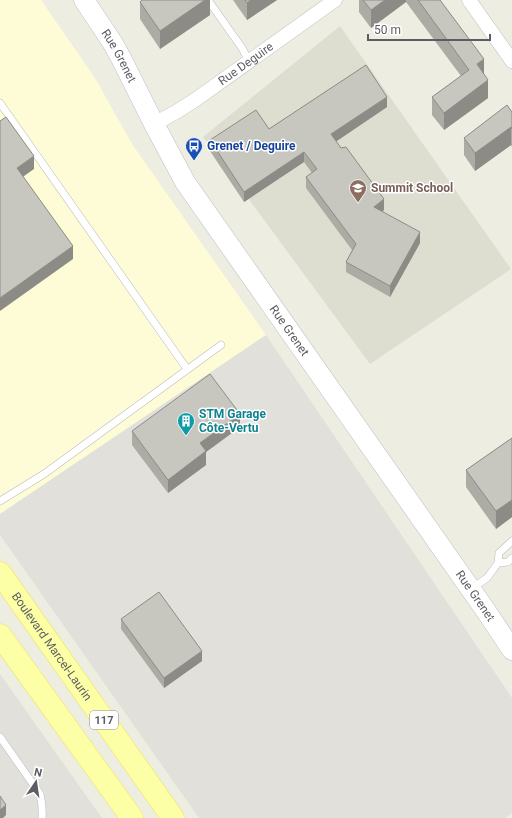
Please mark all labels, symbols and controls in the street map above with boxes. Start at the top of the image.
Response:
scale bar [368,16,490,42]
text: 50 m [374,23,401,37]
street label: Rue Grenet [98,27,139,85]
street label: Rue Deguire [216,39,276,88]
bus stop icon: Grenet / Deguire [184,136,204,161]
place label: Grenet / Deguire [207,139,296,153]
school or university icon: Summit School [348,178,368,203]
place label: Summit School [371,181,453,195]
street label: Rue Grenet [267,303,312,359]
place label: STM Garage Côte-Vertu [199,407,266,435]
building icon: STM Garage Côte-Vertu [176,411,196,436]
street label: Rue Grenet [453,568,498,624]
street label: Boulevard Marcel-Laurin [9,590,95,703]
road number: 117 [90,711,118,729]
north arrow [16,762,56,802]
text: N [33,766,44,780]

